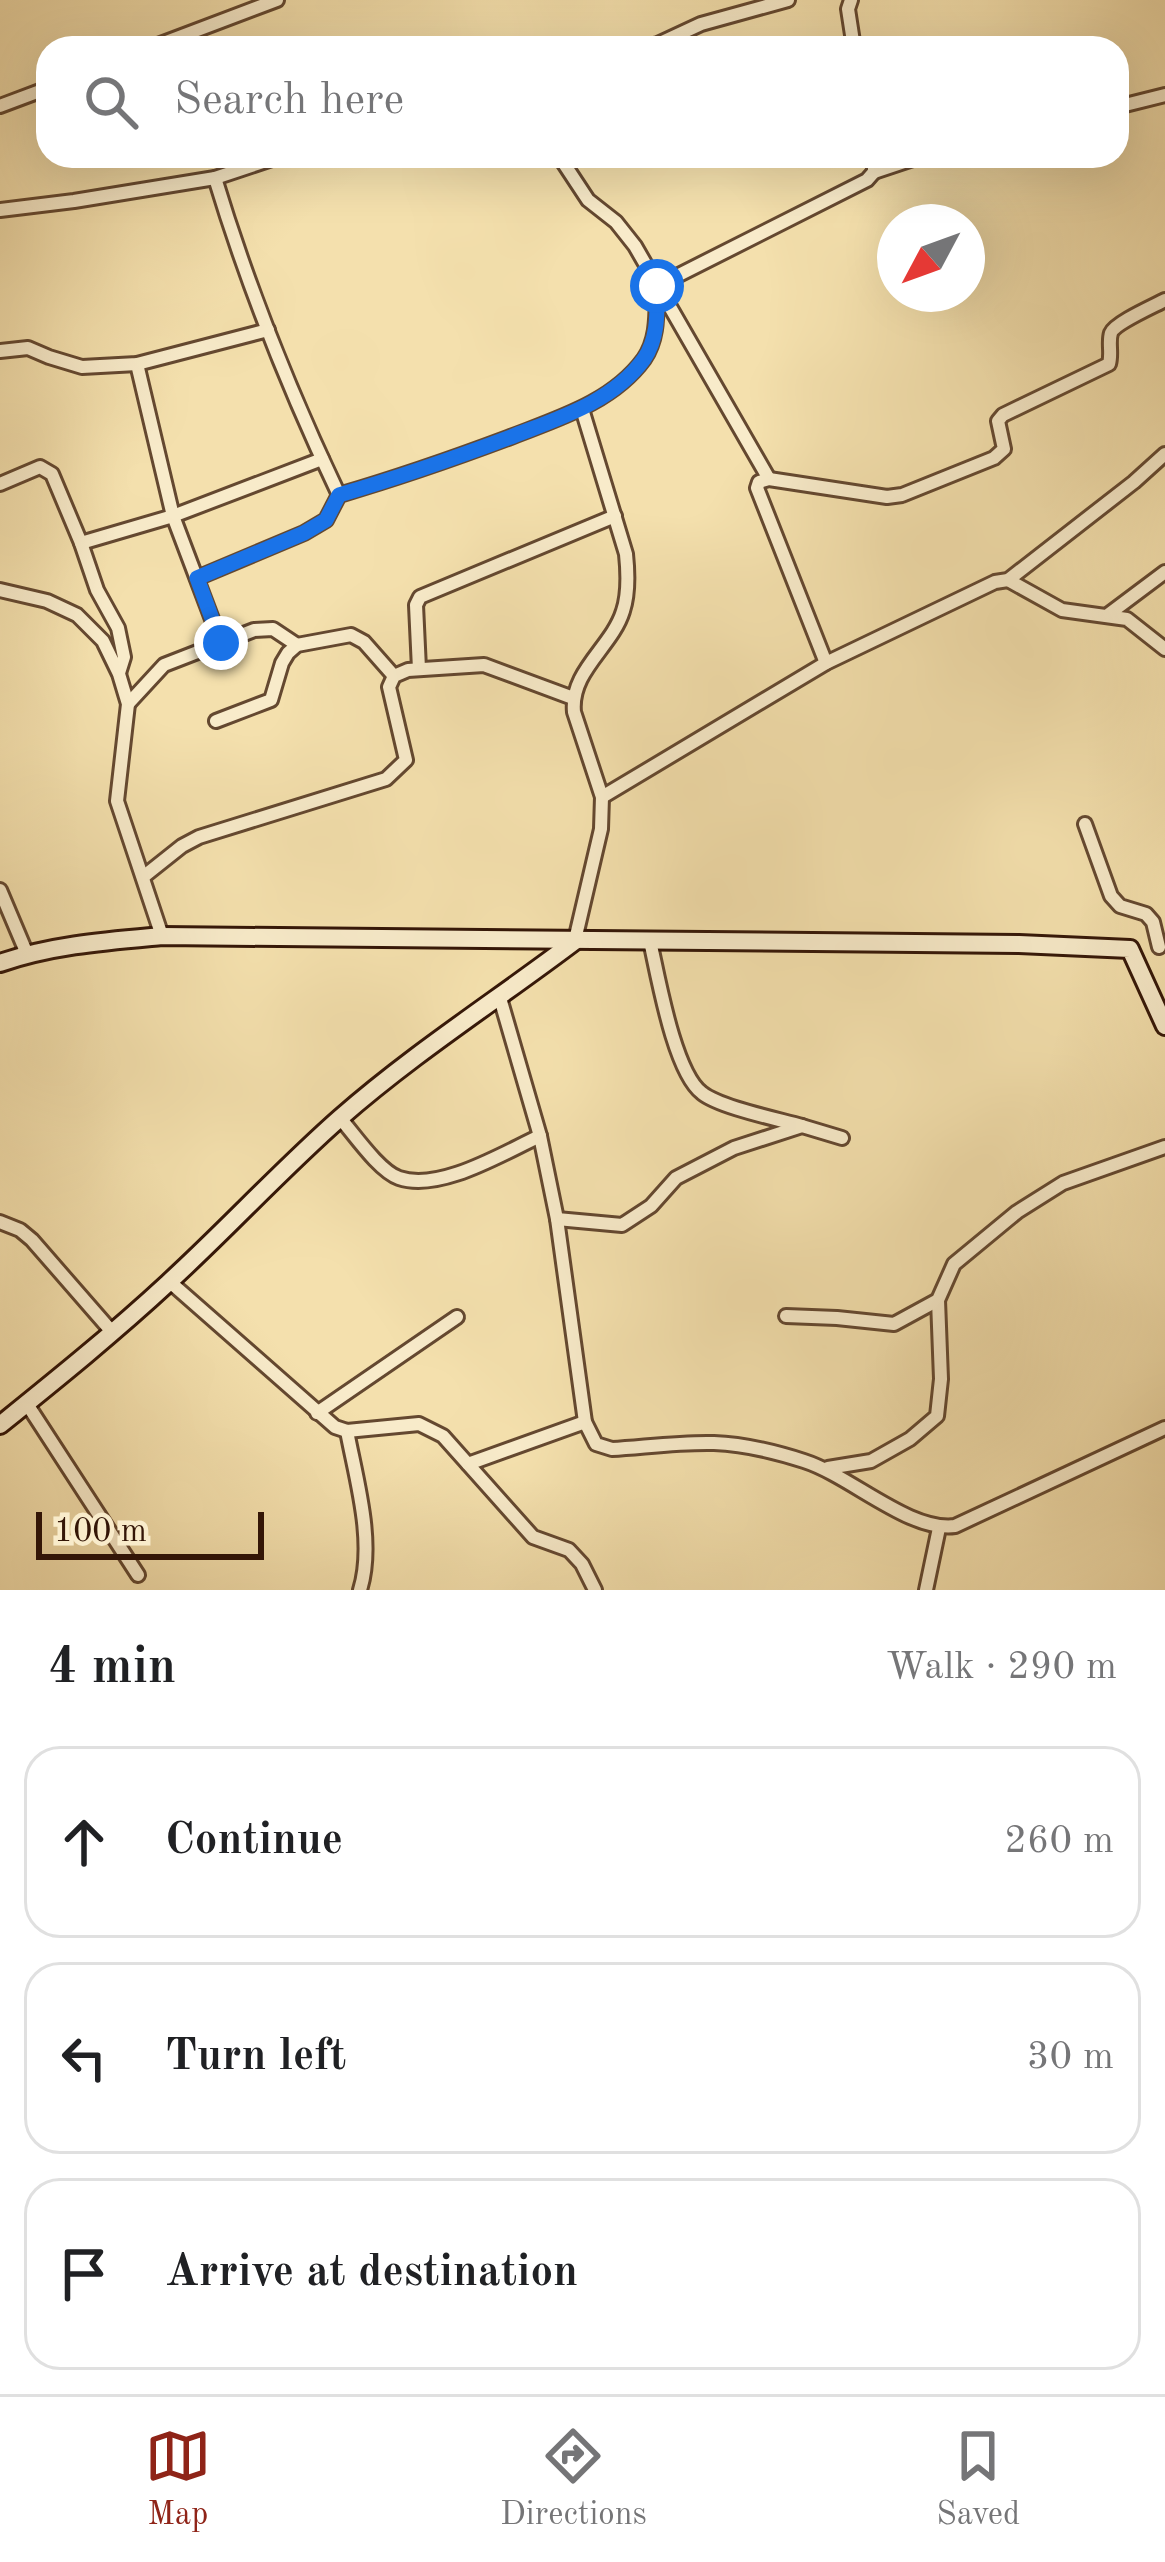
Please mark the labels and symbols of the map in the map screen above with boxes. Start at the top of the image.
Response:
north arrow [877,204,985,312]
route start [630,259,684,313]
route end [194,616,248,670]
scale bar [36,1506,264,1559]

